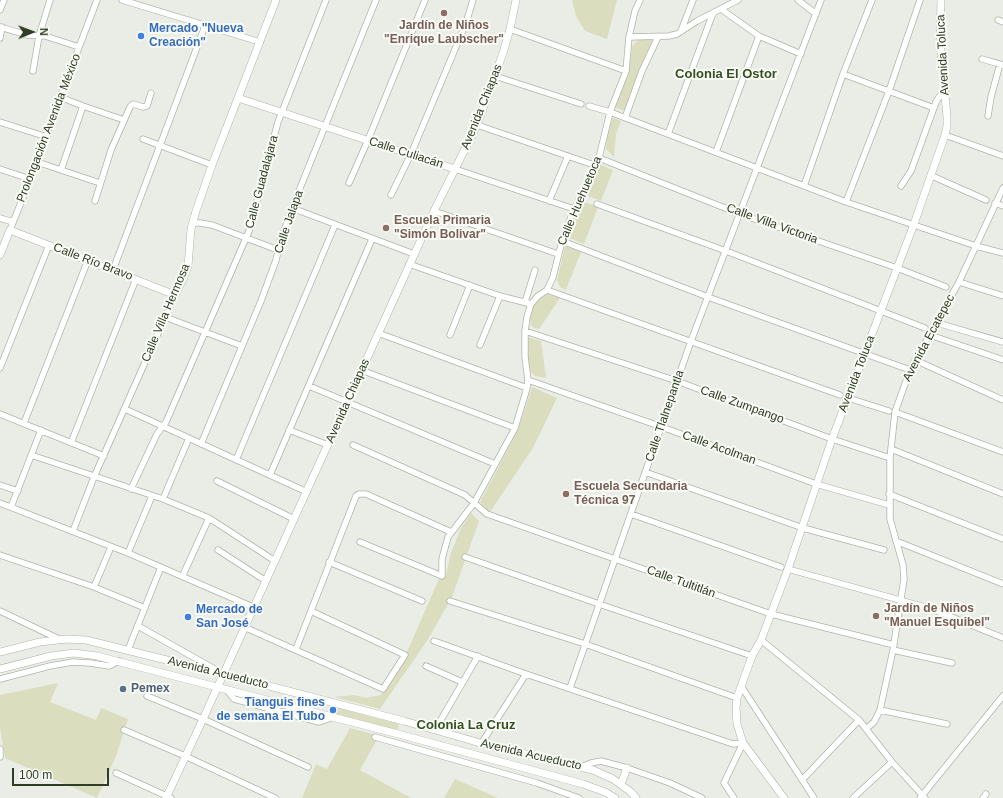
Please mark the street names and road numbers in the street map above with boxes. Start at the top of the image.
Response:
street label: Avenida Toluca [934,14,952,96]
street label: Prolongación Avenida México [14,52,84,204]
street label: Avenida Chiapas [458,62,506,152]
street label: Calle Guadalajara [243,134,281,230]
street label: Calle Culiacán [367,134,445,172]
street label: Calle Huehuetoca [555,154,605,248]
street label: Calle Jalapa [271,188,307,256]
street label: Calle Villa Victoria [724,201,820,247]
street label: Calle Río Bravo [51,240,135,284]
street label: Calle Villa Hermosa [139,262,193,364]
street label: Avenida Ecatepec [900,292,958,384]
street label: Avenida Toluca [836,334,878,414]
street label: Avenida Chiapas [323,357,373,445]
street label: Calle Tlalnepantla [643,368,687,464]
street label: Calle Zumpango [698,383,786,427]
street label: Calle Acolman [680,428,758,468]
street label: Calle Tultitlán [645,563,717,601]
street label: Avenida Acueducto [166,654,270,692]
street label: Avenida Acueducto [479,736,583,774]

